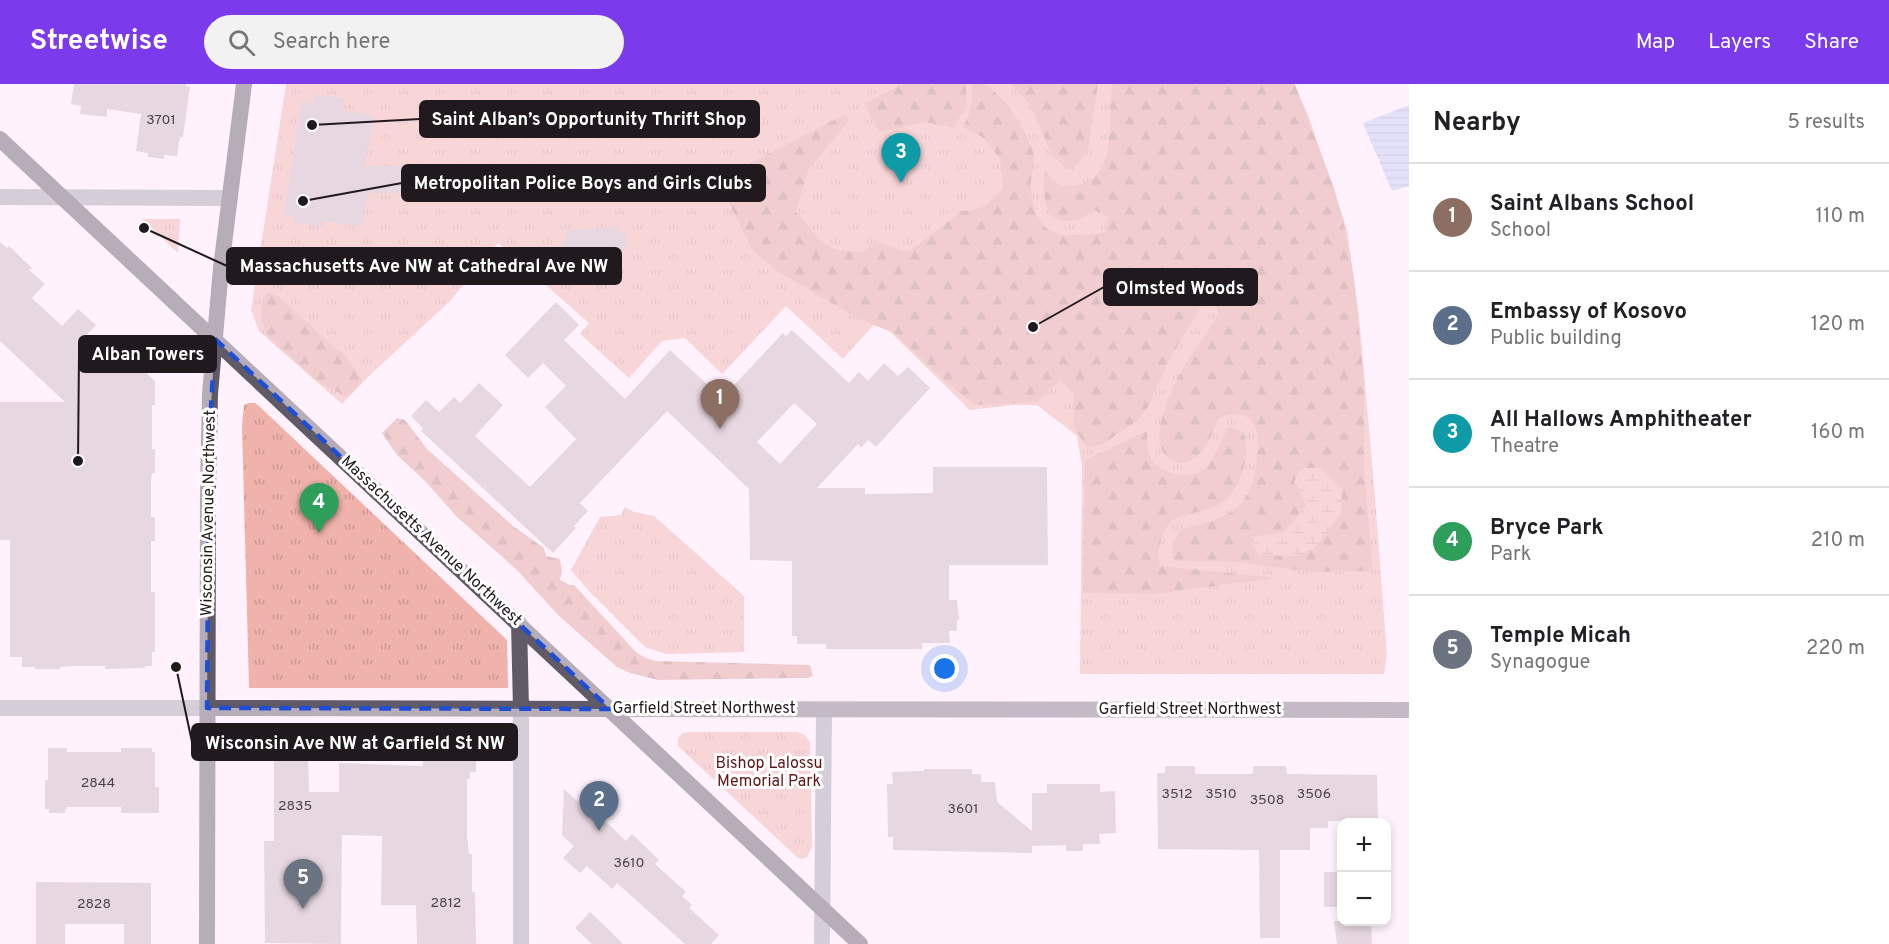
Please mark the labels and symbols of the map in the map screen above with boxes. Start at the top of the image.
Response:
callout: Saint Alban’s Opportunity Thrift Shop [420,101,759,137]
text: Saint Alban’s Opportunity Thrift Shop [431,109,747,132]
house number: 3701 [146,112,176,129]
pin: 3 [882,134,920,183]
callout: Metropolitan Police Boys and Girls Clubs [402,165,765,201]
text: Metropolitan Police Boys and Girls Clubs [414,173,752,196]
callout: Massachusetts Ave NW at Cathedral Ave NW [227,248,621,284]
text: Massachusetts Ave NW at Cathedral Ave NW [240,256,608,279]
callout: Olmsted Woods [1104,269,1257,305]
text: Olmsted Woods [1115,278,1245,301]
callout: Alban Towers [79,336,216,372]
text: Alban Towers [92,344,204,367]
pin: 1 [700,380,740,429]
street label: Wisconsin Avenue Northwest [197,410,221,616]
street label: Massachusetts Avenue Northwest [336,452,526,630]
pin: 4 [300,484,338,533]
your location [930,654,959,683]
street label: Garfield Street Northwest [612,699,796,719]
street label: Garfield Street Northwest [1098,700,1282,720]
callout: Wisconsin Ave NW at Garfield St NW [192,724,517,760]
text: Wisconsin Ave NW at Garfield St NW [205,733,505,756]
park label: Bishop Lalossu Memorial Park [715,754,823,792]
house number: 2844 [81,775,115,792]
pin: 2 [580,782,618,831]
house number: 3512 [1162,786,1192,803]
house number: 3510 [1205,786,1237,803]
house number: 3506 [1297,786,1331,803]
house number: 3508 [1250,792,1284,809]
house number: 2835 [278,798,312,815]
house number: 3601 [948,801,979,818]
house number: 3610 [614,855,645,872]
pin: 5 [284,860,322,909]
house number: 2812 [431,895,461,912]
house number: 2828 [77,896,111,913]

